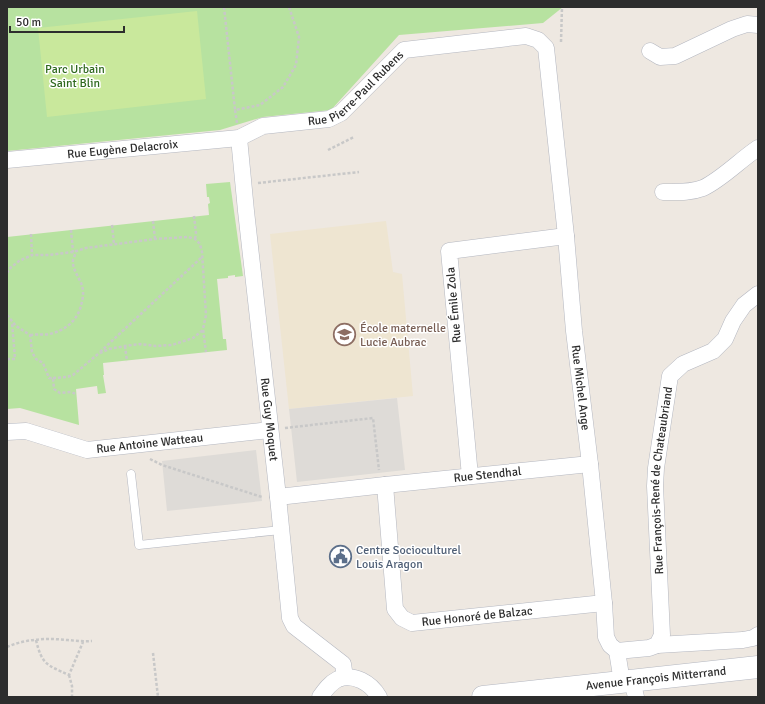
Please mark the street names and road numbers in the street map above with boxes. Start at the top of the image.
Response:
street label: Rue Pierre-Paul Rubens [307,47,407,129]
street label: Rue Eugène Delacroix [66,136,179,162]
street label: Rue Émile Zola [443,266,465,344]
street label: Rue Michel Ange [568,344,593,431]
street label: Rue Guy Moquet [257,377,281,462]
street label: Rue François-René de Chateaubriand [647,385,676,575]
street label: Rue Antoine Watteau [95,430,204,456]
street label: Rue Stendhal [453,464,523,485]
street label: Rue Honoré de Balzac [421,603,533,629]
street label: Avenue François Mitterrand [585,663,727,693]

